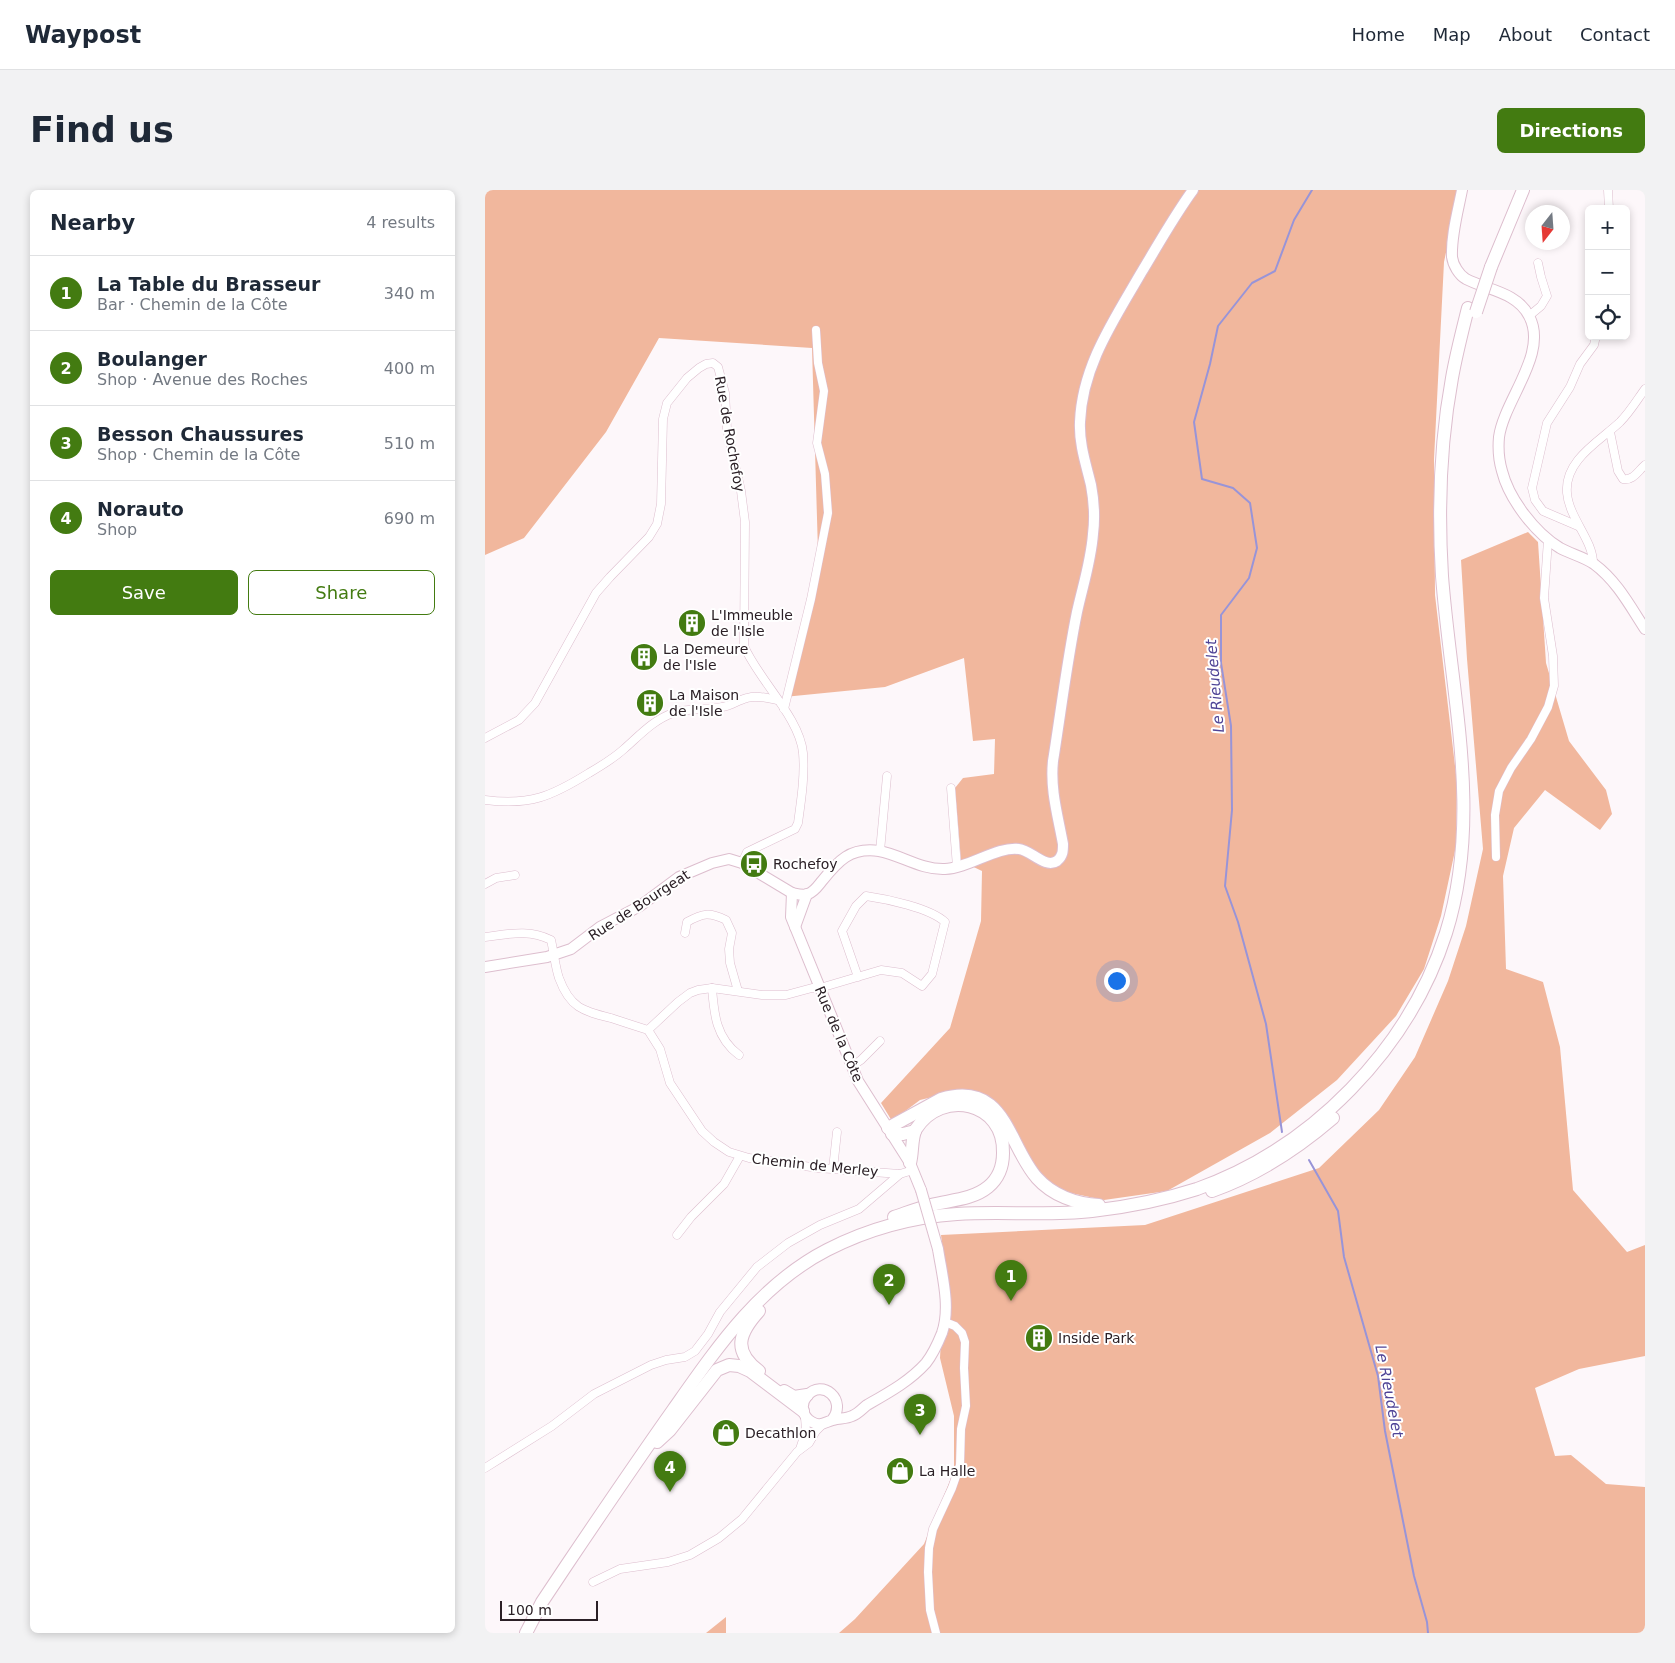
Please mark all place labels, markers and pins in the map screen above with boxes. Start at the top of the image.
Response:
place label: L'Immeuble de l'Isle [711,607,793,639]
building icon: L'Immeuble de l'Isle [677,608,707,638]
place label: La Demeure de l'Isle [663,641,748,673]
building icon: La Demeure de l'Isle [629,642,659,672]
place label: La Maison de l'Isle [669,687,739,719]
building icon: La Maison de l'Isle [635,688,665,718]
bus stop icon: Rochefoy [739,849,769,879]
place label: Rochefoy [773,856,838,872]
pin: 1 [995,1260,1027,1301]
pin: 2 [873,1264,905,1305]
building icon: Inside Park [1024,1323,1054,1353]
place label: Inside Park [1058,1330,1135,1346]
pin: 3 [904,1394,936,1435]
shop icon: Decathlon [711,1418,741,1448]
place label: Decathlon [745,1425,816,1441]
pin: 4 [654,1451,686,1492]
shop icon: La Halle [885,1456,915,1486]
place label: La Halle [919,1463,975,1479]

